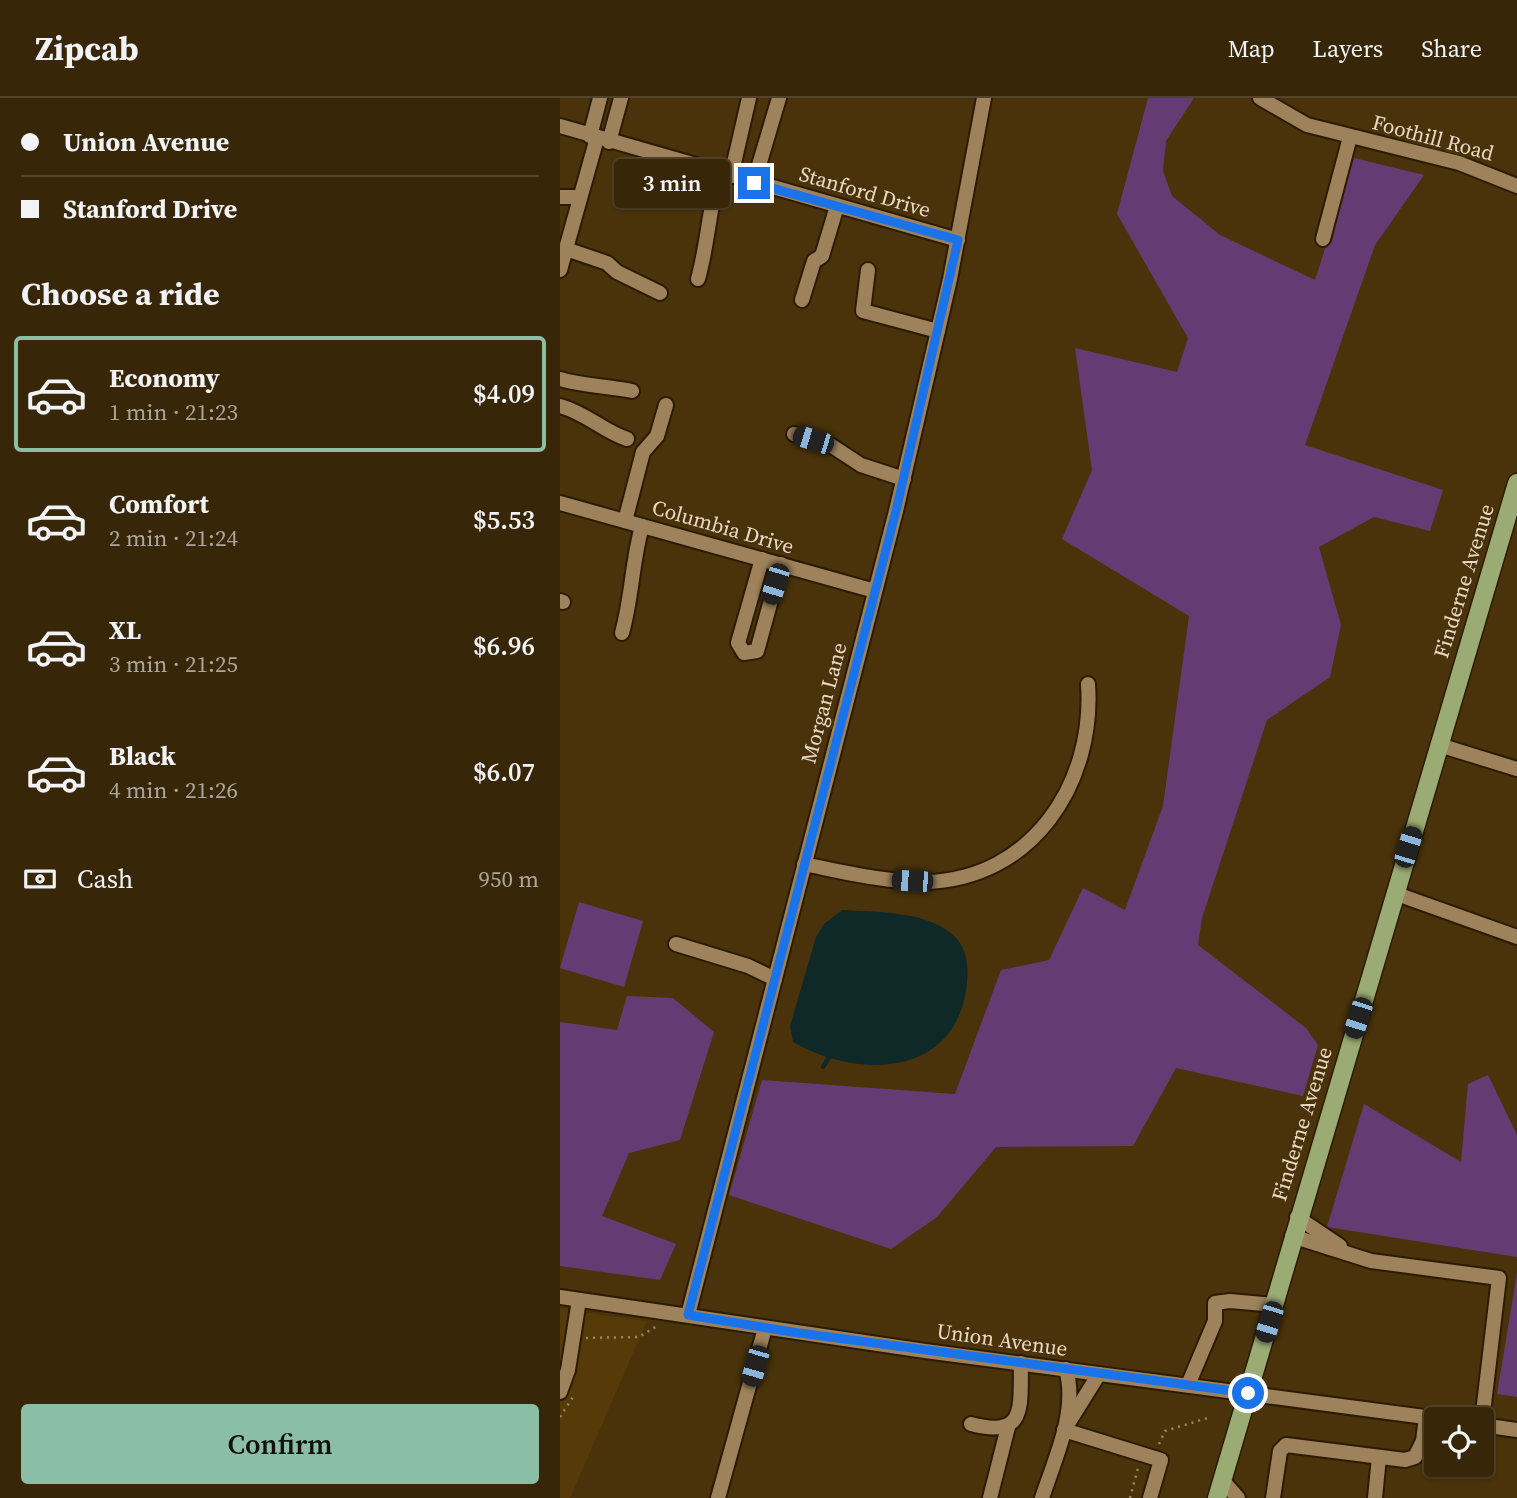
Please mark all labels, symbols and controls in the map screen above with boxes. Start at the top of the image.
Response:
text: Zipcab [35,26,139,71]
text: Map [1228,32,1275,65]
text: Layers [1313,32,1383,65]
text: Share [1421,32,1482,65]
street label: Foothill Road [1369,107,1497,168]
text: Union Avenue [63,124,229,160]
callout: 3 min [614,158,730,208]
street label: Stanford Drive [796,159,934,224]
text: 3 min [642,167,702,199]
route end [738,167,770,199]
text: Stanford Drive [63,191,237,227]
text: Choose a ride [21,272,220,316]
text: Economy [109,360,220,396]
icon: car [25,363,88,426]
text: $4.09 [473,376,535,412]
text: 1 min · 21:23 [109,396,238,428]
car [790,424,837,456]
text: Comfort [109,486,209,522]
icon: car [25,489,88,552]
street label: Columbia Drive [649,492,797,561]
street label: Finderne Avenue [1426,500,1501,661]
text: $5.53 [473,502,535,538]
text: 2 min · 21:24 [109,522,238,554]
car [759,561,792,607]
text: XL [109,612,141,648]
icon: car [25,615,88,678]
text: $6.96 [473,628,535,664]
street label: Morgan Lane [793,639,854,766]
text: 3 min · 21:25 [109,648,238,680]
text: Black [109,738,176,774]
icon: car [25,741,88,804]
text: $6.07 [473,754,535,790]
text: 4 min · 21:26 [109,774,238,806]
car [1392,824,1425,870]
icon: cash [21,860,59,898]
text: Cash [77,861,133,897]
text: 950 m [478,863,539,895]
car [891,869,934,893]
car [1342,995,1375,1041]
street label: Finderne Avenue [1264,1043,1339,1204]
car [1253,1299,1286,1345]
street label: Union Avenue [935,1316,1069,1363]
car [740,1343,771,1389]
route start [1232,1377,1264,1409]
button: Confirm [21,1404,539,1484]
map controls [1424,1407,1494,1477]
button: locate [1424,1407,1494,1477]

